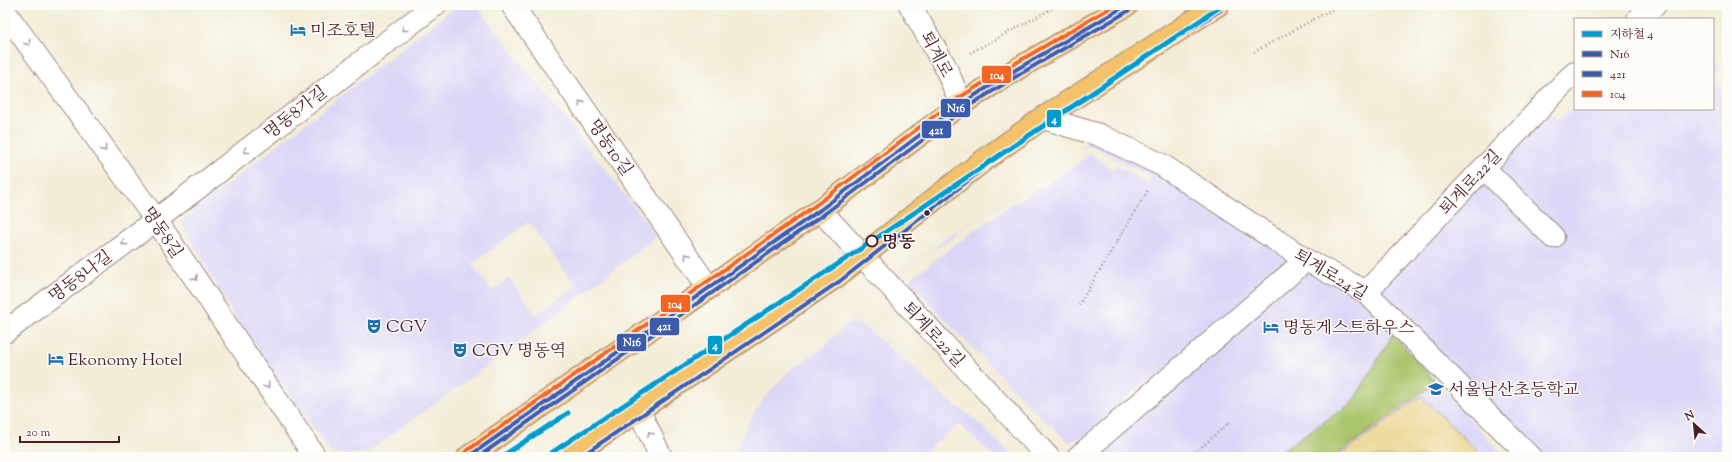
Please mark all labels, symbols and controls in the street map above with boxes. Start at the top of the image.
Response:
legend [1574,18,1714,110]
place label: 미조호텔 [310,20,376,44]
hotel icon: 미조호텔 [289,21,307,39]
one-way arrow [402,24,409,31]
text: 지하철 4 [1610,26,1653,44]
street label: 퇴계로 [913,28,958,83]
one-way arrow [23,39,30,46]
text: N16 [1610,46,1630,64]
line badge: 104 [981,65,1012,84]
text: 421 [1610,66,1626,84]
text: 104 [989,68,1005,84]
street label: 명동8가길 [260,81,333,146]
text: 104 [1610,86,1626,104]
line badge: N16 [940,98,971,118]
one-way arrow [579,101,586,108]
text: N16 [946,101,965,117]
line badge: 4 [1046,109,1062,128]
text: 4 [1050,112,1057,128]
street label: 명동10길 [581,115,638,181]
line badge: 421 [921,120,952,139]
text: 421 [928,123,943,139]
one-way arrow [99,144,106,151]
street label: 퇴계로22길 [1435,145,1508,221]
one-way arrow [243,146,250,153]
street label: 명동8길 [135,202,187,264]
unlabelled marker [922,208,932,218]
place label: 명동 [882,231,915,255]
marker: 명동 [865,234,879,248]
one-way arrow [122,238,129,245]
street label: 퇴계로24길 [1289,244,1371,307]
street label: 명동8나길 [44,246,118,310]
one-way arrow [684,253,692,260]
one-way arrow [190,274,197,281]
line badge: 104 [660,294,691,313]
text: 104 [667,297,683,313]
street label: 퇴계로22길 [896,297,969,373]
place label: CGV [386,316,428,340]
theatre icon: CGV [365,317,383,335]
line badge: 421 [649,317,680,336]
place label: 명동게스트하우스 [1283,317,1415,341]
hotel icon: 명동게스트하우스 [1262,318,1280,336]
text: 421 [656,319,671,335]
line badge: N16 [616,333,647,352]
text: N16 [622,335,641,351]
line badge: 4 [707,335,723,355]
text: 4 [711,338,718,354]
place label: CGV 명동역 [472,340,566,364]
theatre icon: CGV 명동역 [451,341,469,359]
place label: Ekonomy Hotel [68,349,183,373]
hotel icon: Ekonomy Hotel [47,350,65,368]
place label: 서울남산초등학교 [1448,379,1580,403]
school or university icon: 서울남산초등학교 [1427,380,1445,398]
one-way arrow [262,382,270,389]
north arrow [1674,404,1714,444]
text: N [1681,407,1698,426]
scale bar [20,418,119,444]
text: 20 m [26,424,51,442]
one-way arrow [647,431,655,438]

